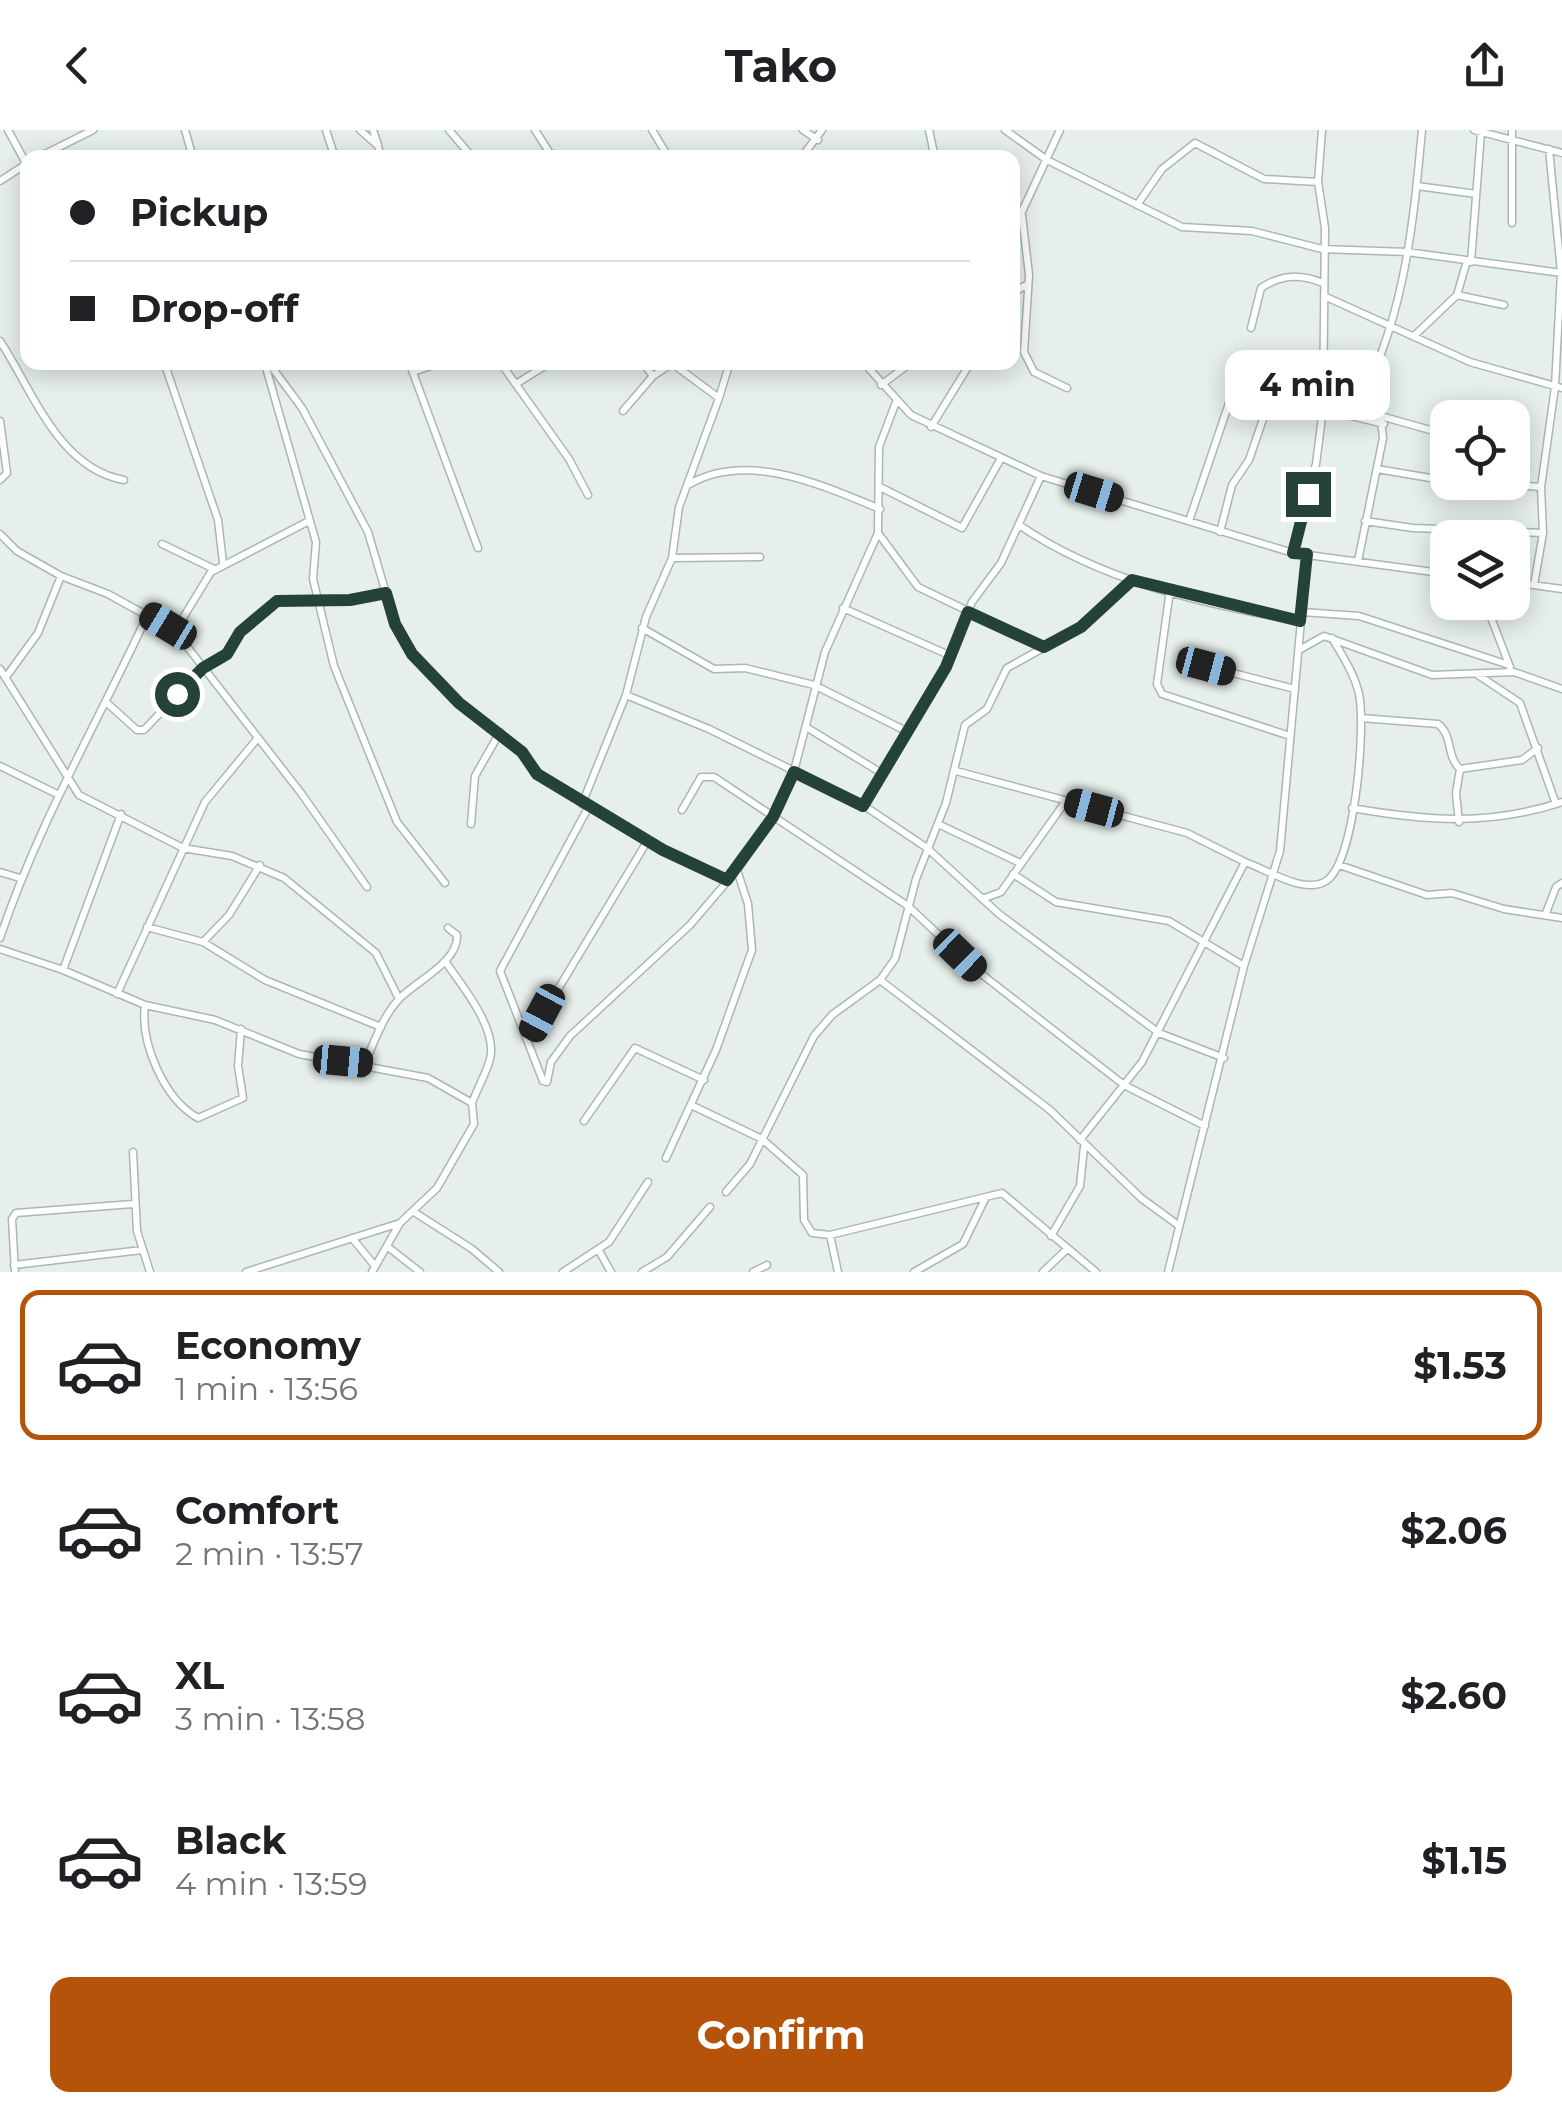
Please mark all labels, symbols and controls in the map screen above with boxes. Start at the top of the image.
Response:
icon: back [50,38,105,93]
text: Tako [725,38,837,93]
icon: share [1457,38,1512,93]
text: Pickup [130,189,268,236]
text: Drop-off [130,285,299,332]
callout: 4 min [1226,349,1390,419]
text: 4 min [1259,365,1356,404]
map controls [1430,400,1530,620]
button: locate [1430,400,1530,500]
car [1061,469,1127,515]
route end [1286,472,1331,517]
button: layers [1430,520,1530,620]
car [135,598,201,654]
car [1173,644,1239,688]
route start [155,672,200,717]
car [1061,786,1127,830]
car [928,923,992,987]
car [515,979,569,1047]
car [312,1043,374,1079]
icon: car [55,1320,145,1410]
text: Economy [175,1322,361,1369]
text: $1.53 [1413,1342,1507,1389]
text: 1 min · 13:56 [175,1369,358,1408]
icon: car [55,1485,145,1575]
text: Comfort [175,1487,339,1534]
text: $2.06 [1400,1507,1507,1554]
text: 2 min · 13:57 [175,1534,364,1573]
icon: car [55,1650,145,1740]
text: XL [175,1652,224,1699]
text: $2.60 [1400,1672,1507,1719]
text: 3 min · 13:58 [175,1699,365,1738]
icon: car [55,1815,145,1905]
text: Black [175,1817,286,1864]
text: $1.15 [1421,1837,1507,1884]
text: 4 min · 13:59 [175,1864,368,1903]
button: Confirm [50,1977,1512,2092]

